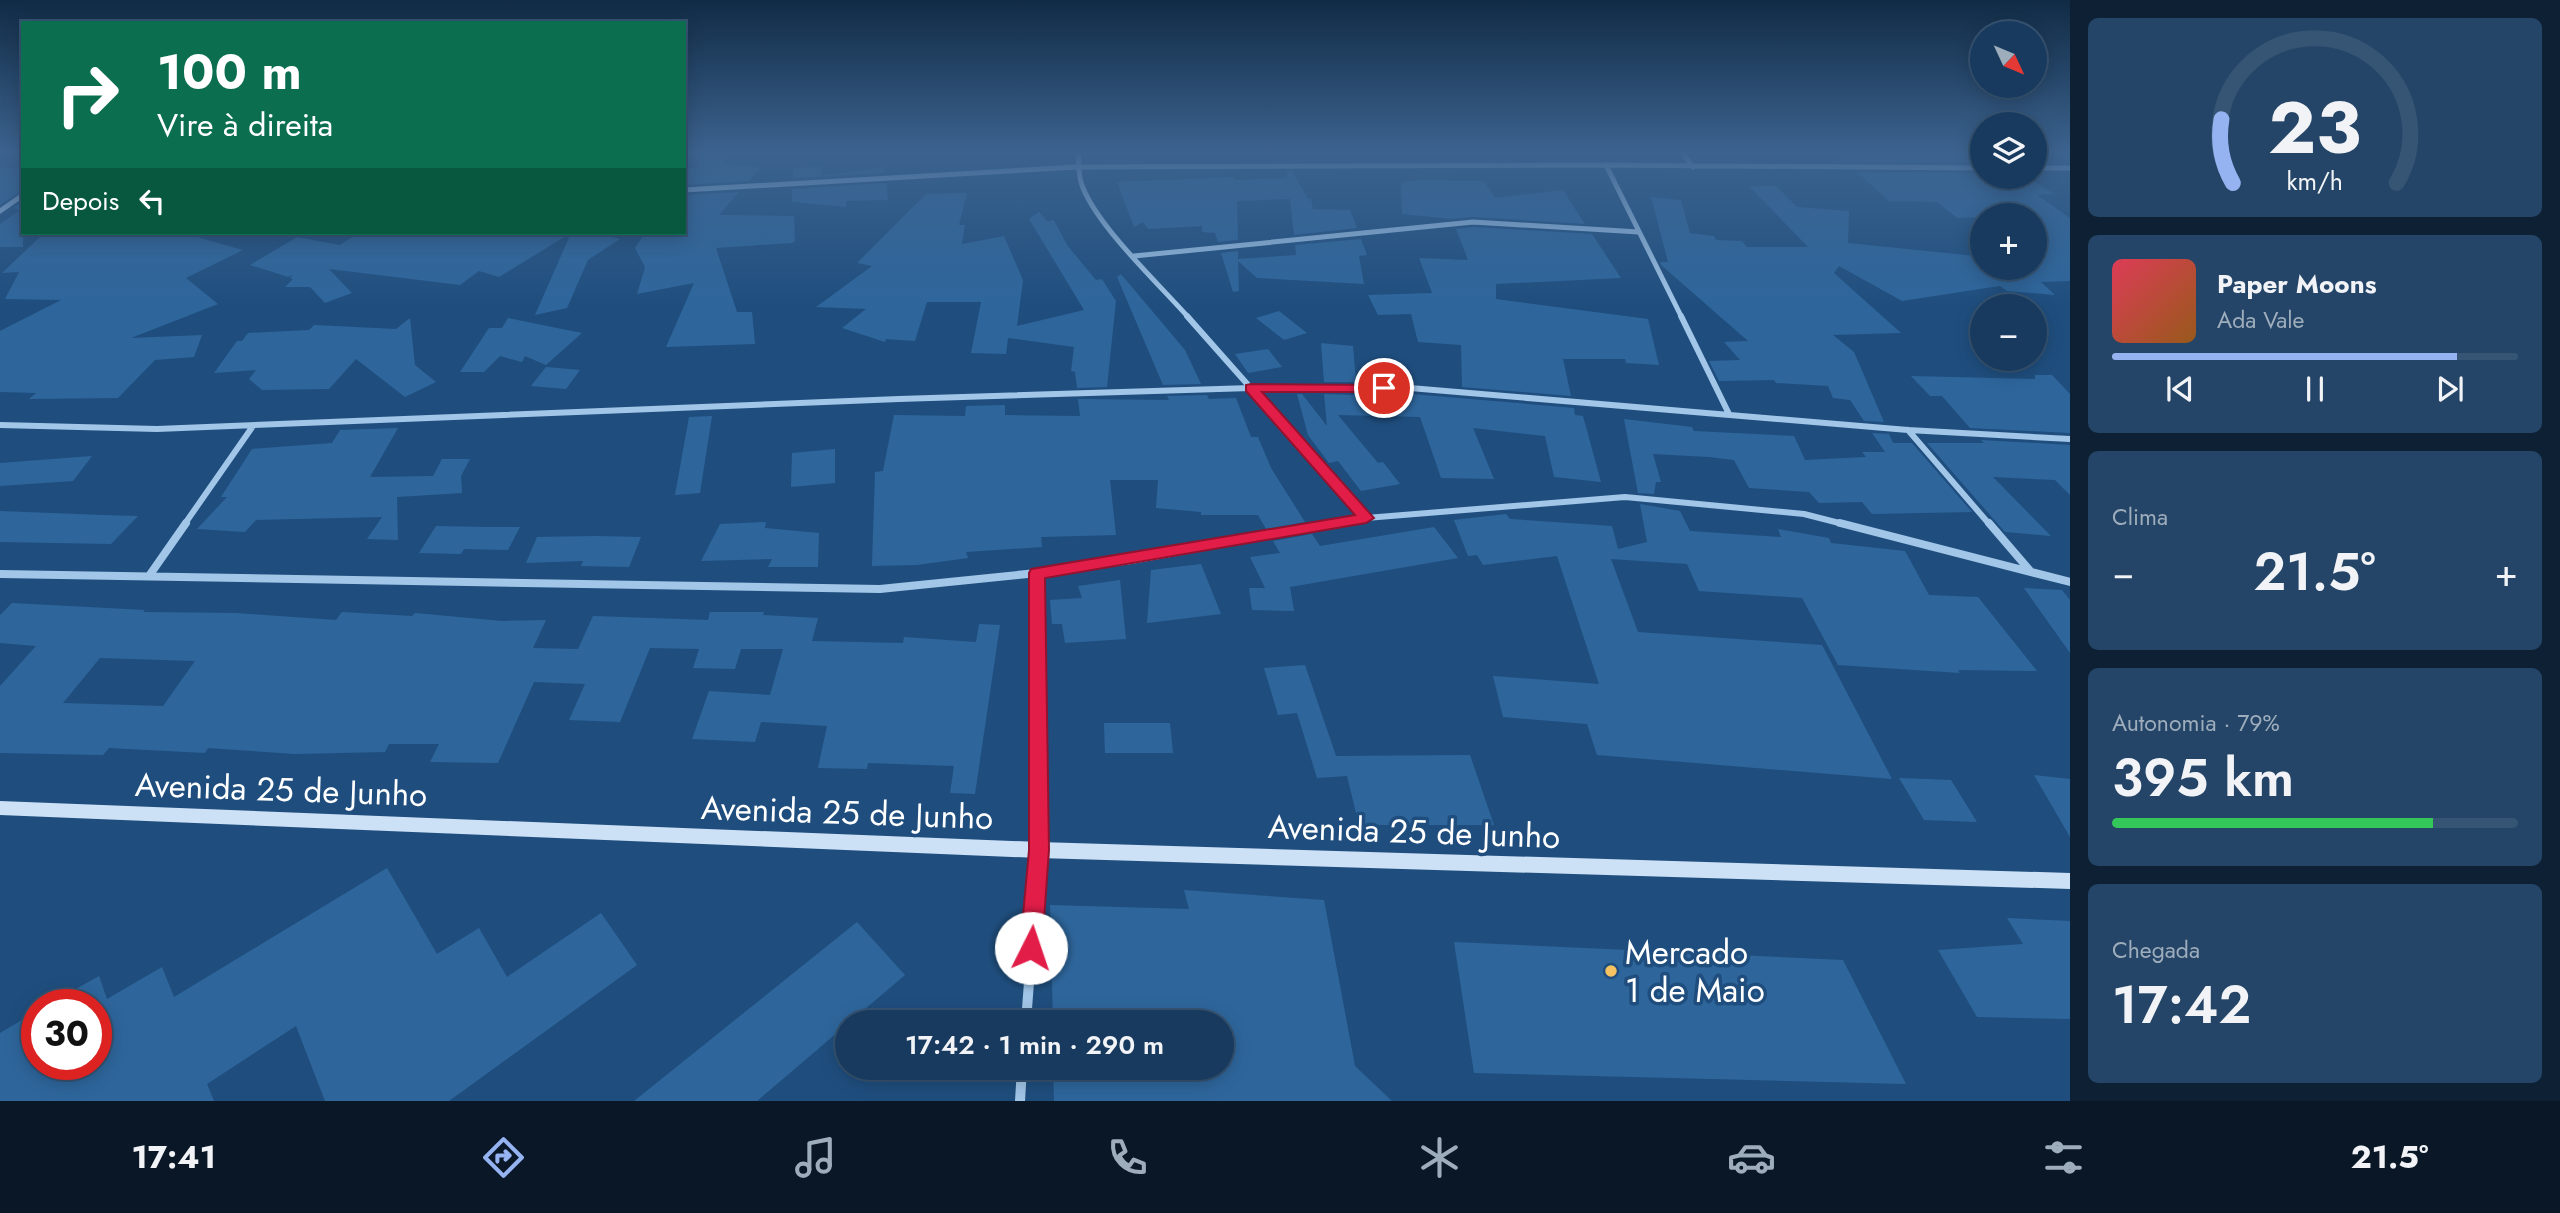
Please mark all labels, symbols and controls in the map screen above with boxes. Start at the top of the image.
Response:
north arrow [1970,21,2048,98]
map controls [1970,21,2047,371]
text: 100 m [157,37,302,107]
icon: right [42,49,133,140]
text: 23 [2269,76,2361,181]
text: Vire à direita [157,102,333,148]
button: layers [1970,112,2047,189]
text: km/h [2287,163,2343,199]
text: Depois [42,182,119,220]
icon: left [133,182,171,220]
button: + [1970,203,2047,280]
text: Paper Moons [2217,265,2377,303]
button: − [1970,294,2047,371]
text: Ada Vale [2217,303,2304,337]
pin [1354,358,1414,418]
icon: arrive [1365,369,1403,407]
icon: previous [2161,370,2199,408]
icon: pause [2296,370,2334,408]
icon: next [2431,370,2469,408]
text: Clima [2112,500,2168,534]
text: 21.5° [2254,534,2376,610]
text: − [2112,545,2134,600]
text: + [2495,545,2518,600]
text: Autonomia · 79% [2112,706,2280,740]
text: 395 km [2112,740,2294,816]
street label: Avenida 25 de Junho [134,761,428,818]
street label: Avenida 25 de Junho [700,784,994,841]
street label: Avenida 25 de Junho [1267,803,1561,860]
position arrow [994,911,1068,985]
place label: Mercado 1 de Maio [1625,929,1765,1014]
text: Chegada [2112,933,2200,967]
marker: Mercado 1 de Maio [1603,963,1619,979]
text: 17:42 [2112,967,2251,1043]
speed limit sign: 30 [21,989,112,1080]
text: 17:42 · 1 min · 290 m [905,1026,1164,1064]
icon: directions [479,1133,528,1182]
icon: music [791,1133,840,1182]
icon: phone [1103,1133,1152,1182]
icon: climate [1415,1133,1464,1182]
icon: car [1727,1133,1776,1182]
icon: filters [2039,1133,2088,1182]
text: 17:41 [131,1134,216,1180]
text: 21.5° [2351,1134,2429,1180]

